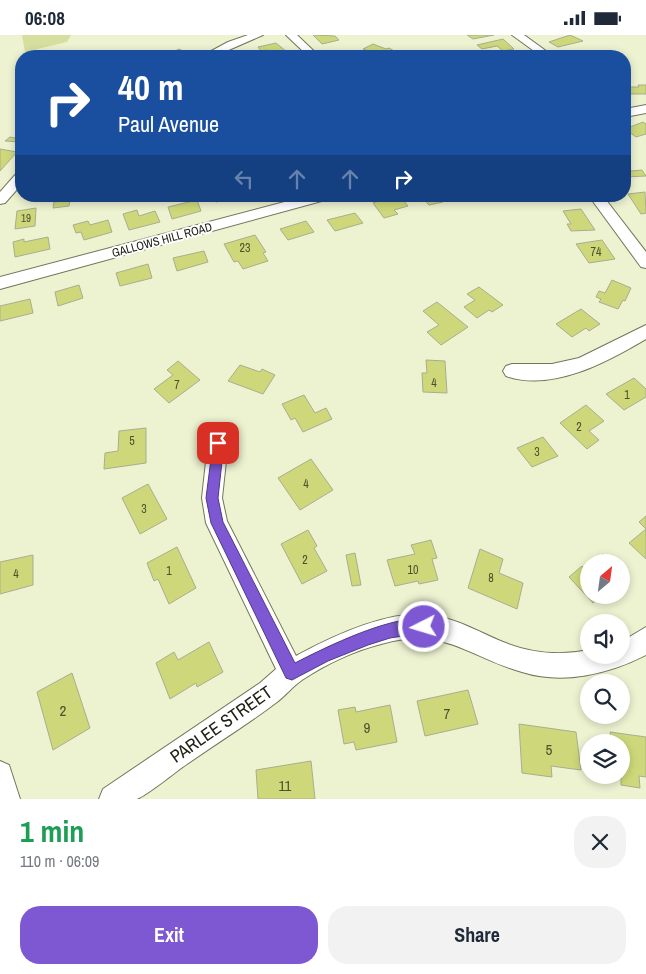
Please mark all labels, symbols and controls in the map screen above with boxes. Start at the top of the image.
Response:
text: 06:08 [25,5,65,31]
text: 40 m [118,64,183,111]
icon: right [35,70,100,135]
text: Paul Avenue [118,109,219,139]
icon: left [230,165,258,193]
icon: ahead [283,165,311,193]
icon: ahead [336,165,364,193]
icon: right [389,165,417,193]
house number: 19 [21,211,31,225]
street label: GALLOWS HILL ROAD [110,219,214,261]
house number: 23 [240,240,250,256]
house number: 74 [591,244,602,260]
house number: 4 [431,375,437,391]
house number: 7 [174,377,180,393]
house number: 1 [624,387,630,403]
house number: 2 [576,419,582,435]
pin [197,422,239,464]
icon: arrive [204,429,232,457]
house number: 5 [129,433,135,449]
house number: 3 [534,444,540,460]
house number: 4 [303,476,309,492]
house number: 3 [141,501,147,517]
house number: 2 [302,552,308,568]
north arrow [580,554,630,604]
map controls [580,554,630,784]
house number: 10 [408,562,418,578]
house number: 1 [166,563,172,579]
house number: 4 [13,566,19,582]
house number: 8 [488,570,494,586]
position arrow [397,600,449,652]
button: sound [580,614,630,664]
button: search [580,674,630,724]
street label: PARLEE STREET [165,679,277,769]
house number: 2 [60,700,67,721]
house number: 7 [444,703,451,724]
house number: 9 [364,717,371,738]
button: layers [580,734,630,784]
house number: 5 [546,739,553,760]
house number: 11 [279,775,292,796]
text: 1 min [20,811,84,851]
button: close [574,816,626,868]
text: 110 m · 06:09 [20,850,99,872]
button: Exit [20,906,318,964]
button: Share [328,906,626,964]

